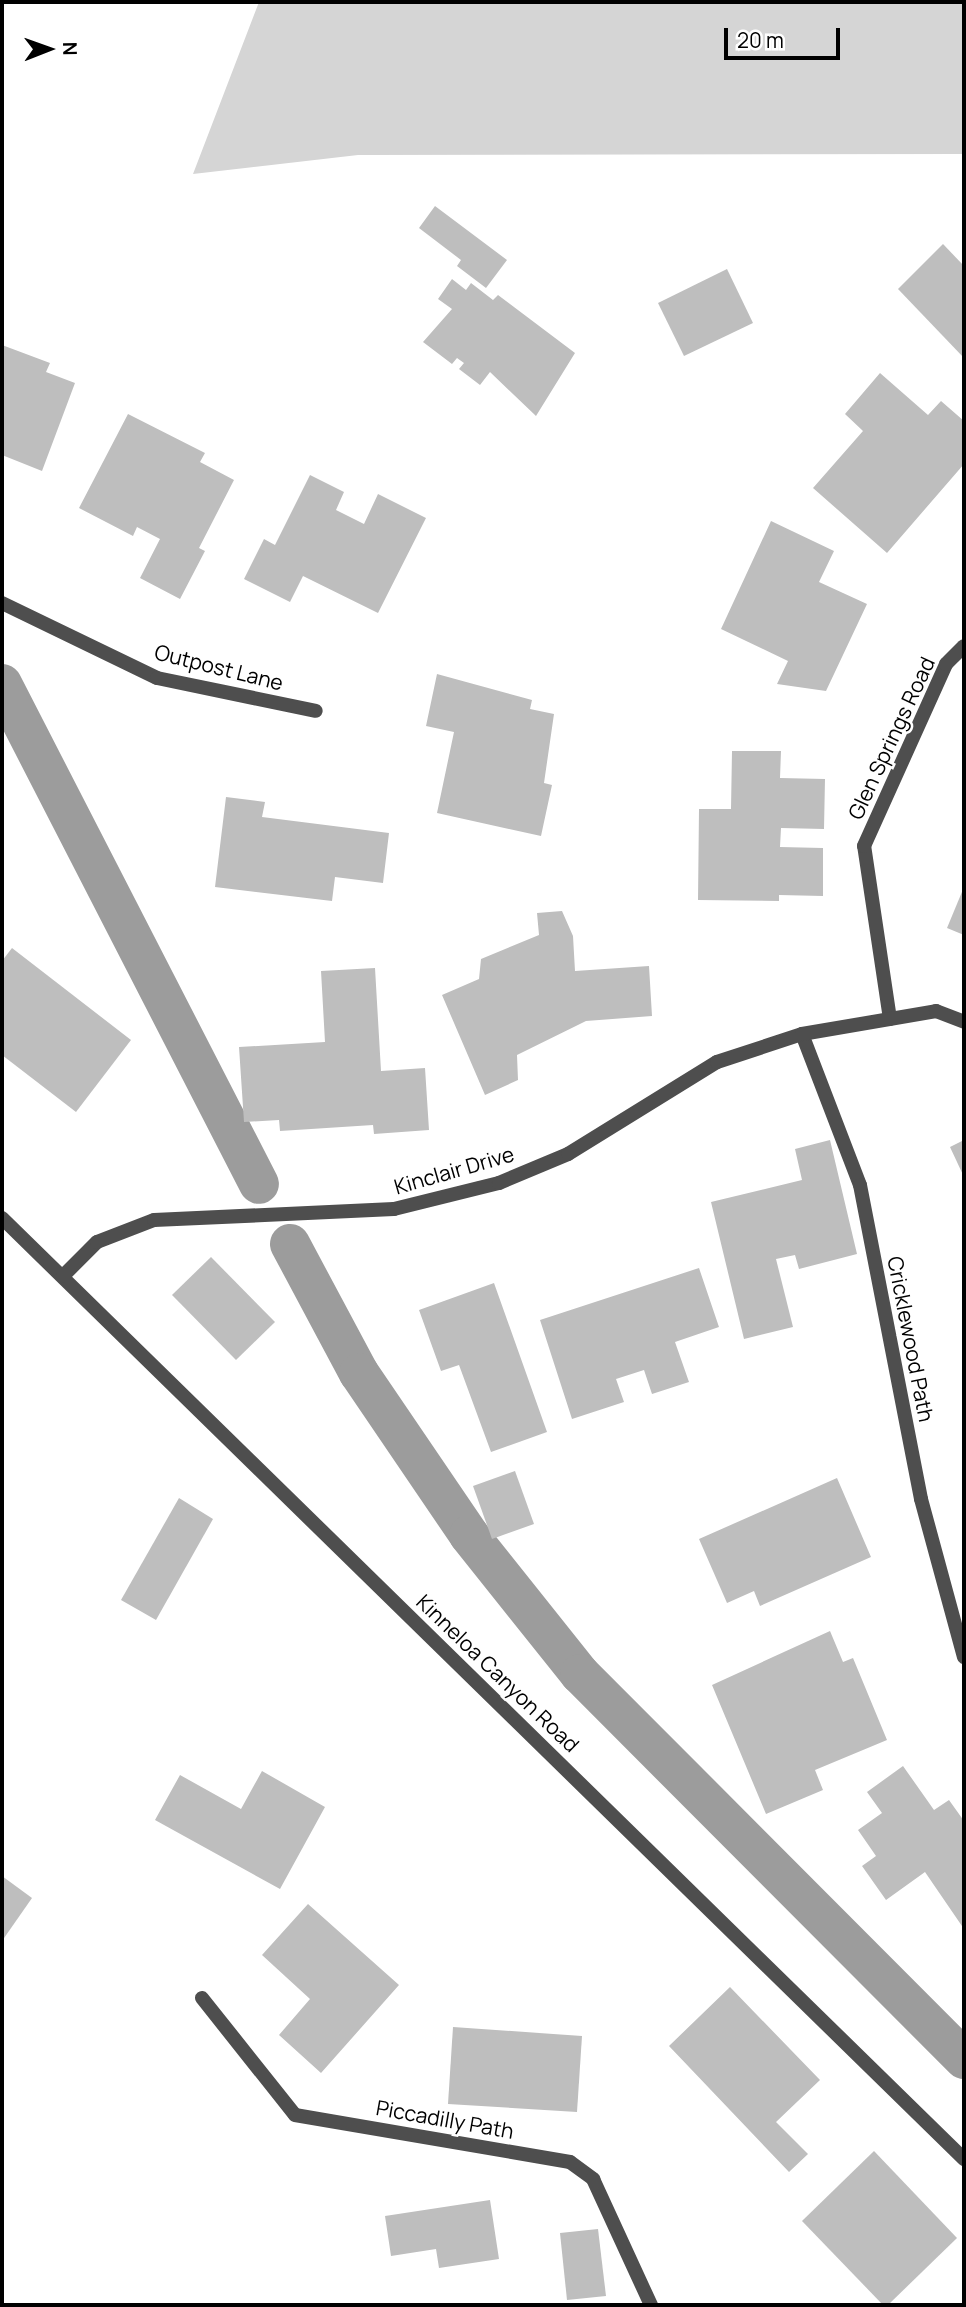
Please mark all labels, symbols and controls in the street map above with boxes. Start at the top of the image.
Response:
north arrow [14,14,84,84]
scale bar [728,14,844,58]
text: 20 m [737,26,784,54]
text: N [57,42,83,56]
street label: Outpost Lane [152,639,286,695]
street label: Glen Springs Road [842,653,940,823]
street label: Kinclair Drive [391,1141,517,1199]
street label: Cricklewood Path [883,1254,939,1424]
street label: Kinneloa Canyon Road [412,1589,584,1757]
street label: Piccadilly Path [374,2094,516,2144]

